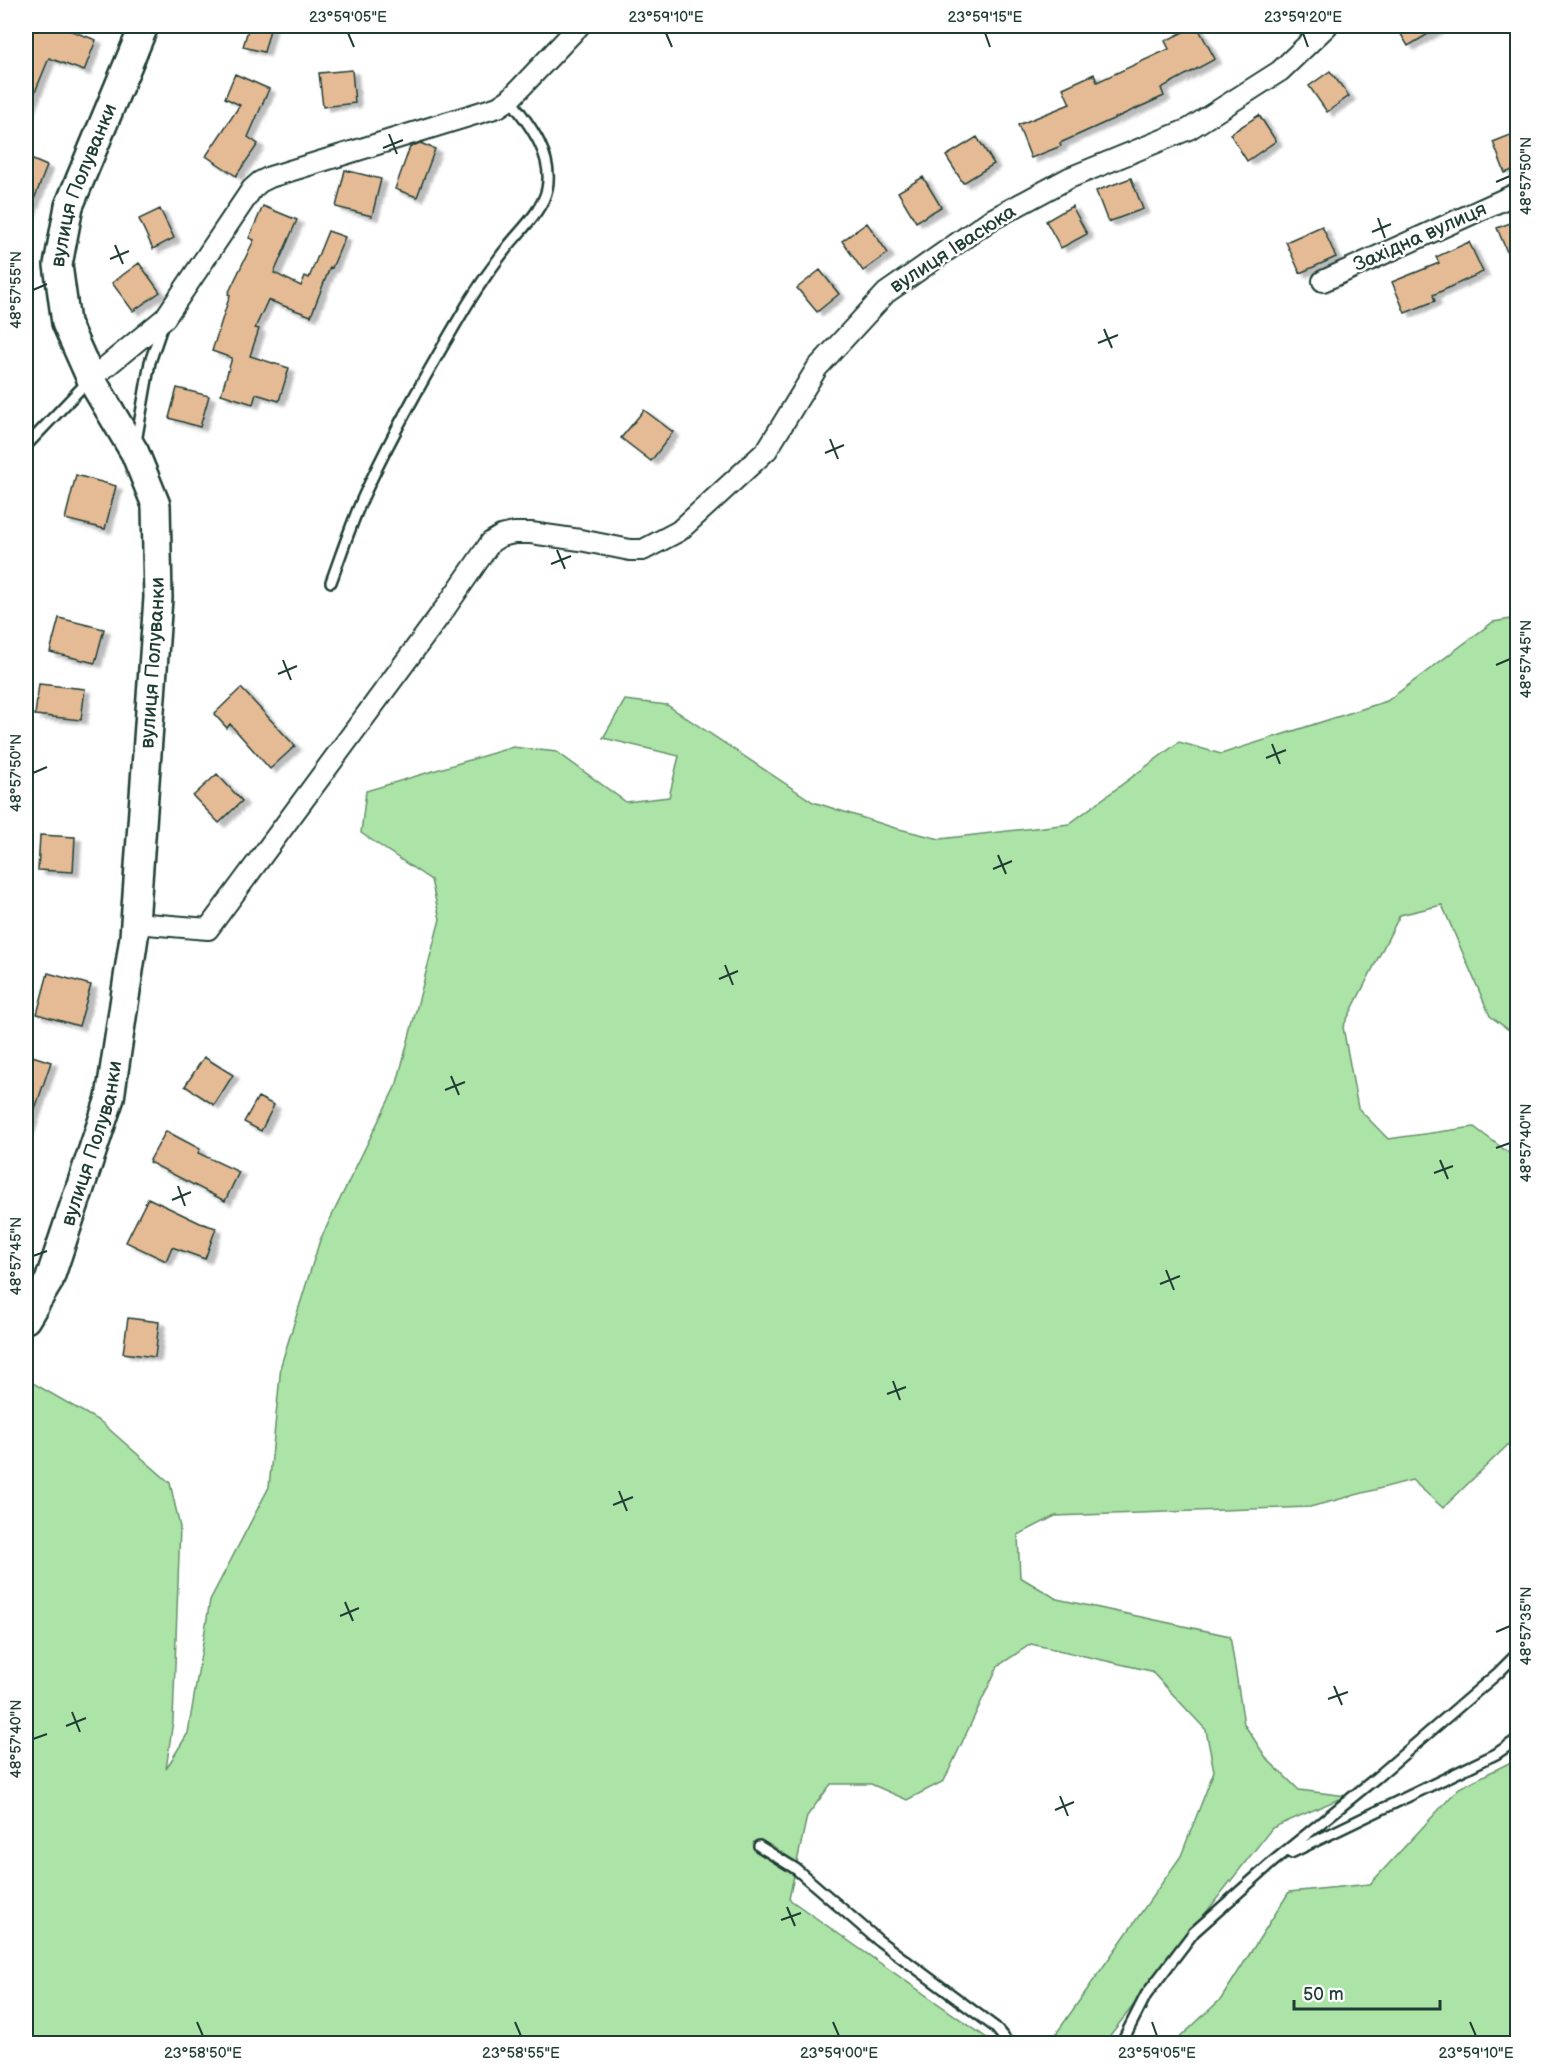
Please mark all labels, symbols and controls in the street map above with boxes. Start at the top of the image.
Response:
text: 23°59'05"E [309,8,387,27]
text: 23°59'10"E [628,8,704,27]
text: 23°59'15"E [948,8,1023,27]
text: 23°59'20"E [1264,8,1342,27]
street label: вулиця Полуванки [46,100,122,269]
text: 48°57'50"N [1517,137,1536,215]
street label: Західна вулиця [1350,197,1490,277]
street label: вулиця Івасюка [886,199,1021,299]
text: 48°57'55"N [7,251,26,329]
street label: вулиця Полуванки [135,577,170,749]
text: 48°57'45"N [1517,620,1536,698]
text: 48°57'50"N [7,734,26,812]
street label: вулиця Полуванки [56,1059,127,1229]
text: 48°57'40"N [1517,1104,1536,1182]
text: 48°57'45"N [7,1217,26,1295]
text: 48°57'35"N [1517,1587,1536,1665]
text: 48°57'40"N [7,1700,26,1778]
scale bar [1294,1973,1440,2011]
text: 50 m [1303,1984,1344,2005]
text: 23°58'50"E [164,2044,242,2063]
text: 23°58'55"E [482,2044,560,2063]
text: 23°59'00"E [800,2044,878,2063]
text: 23°59'05"E [1118,2044,1196,2063]
text: 23°59'10"E [1438,2044,1514,2063]

